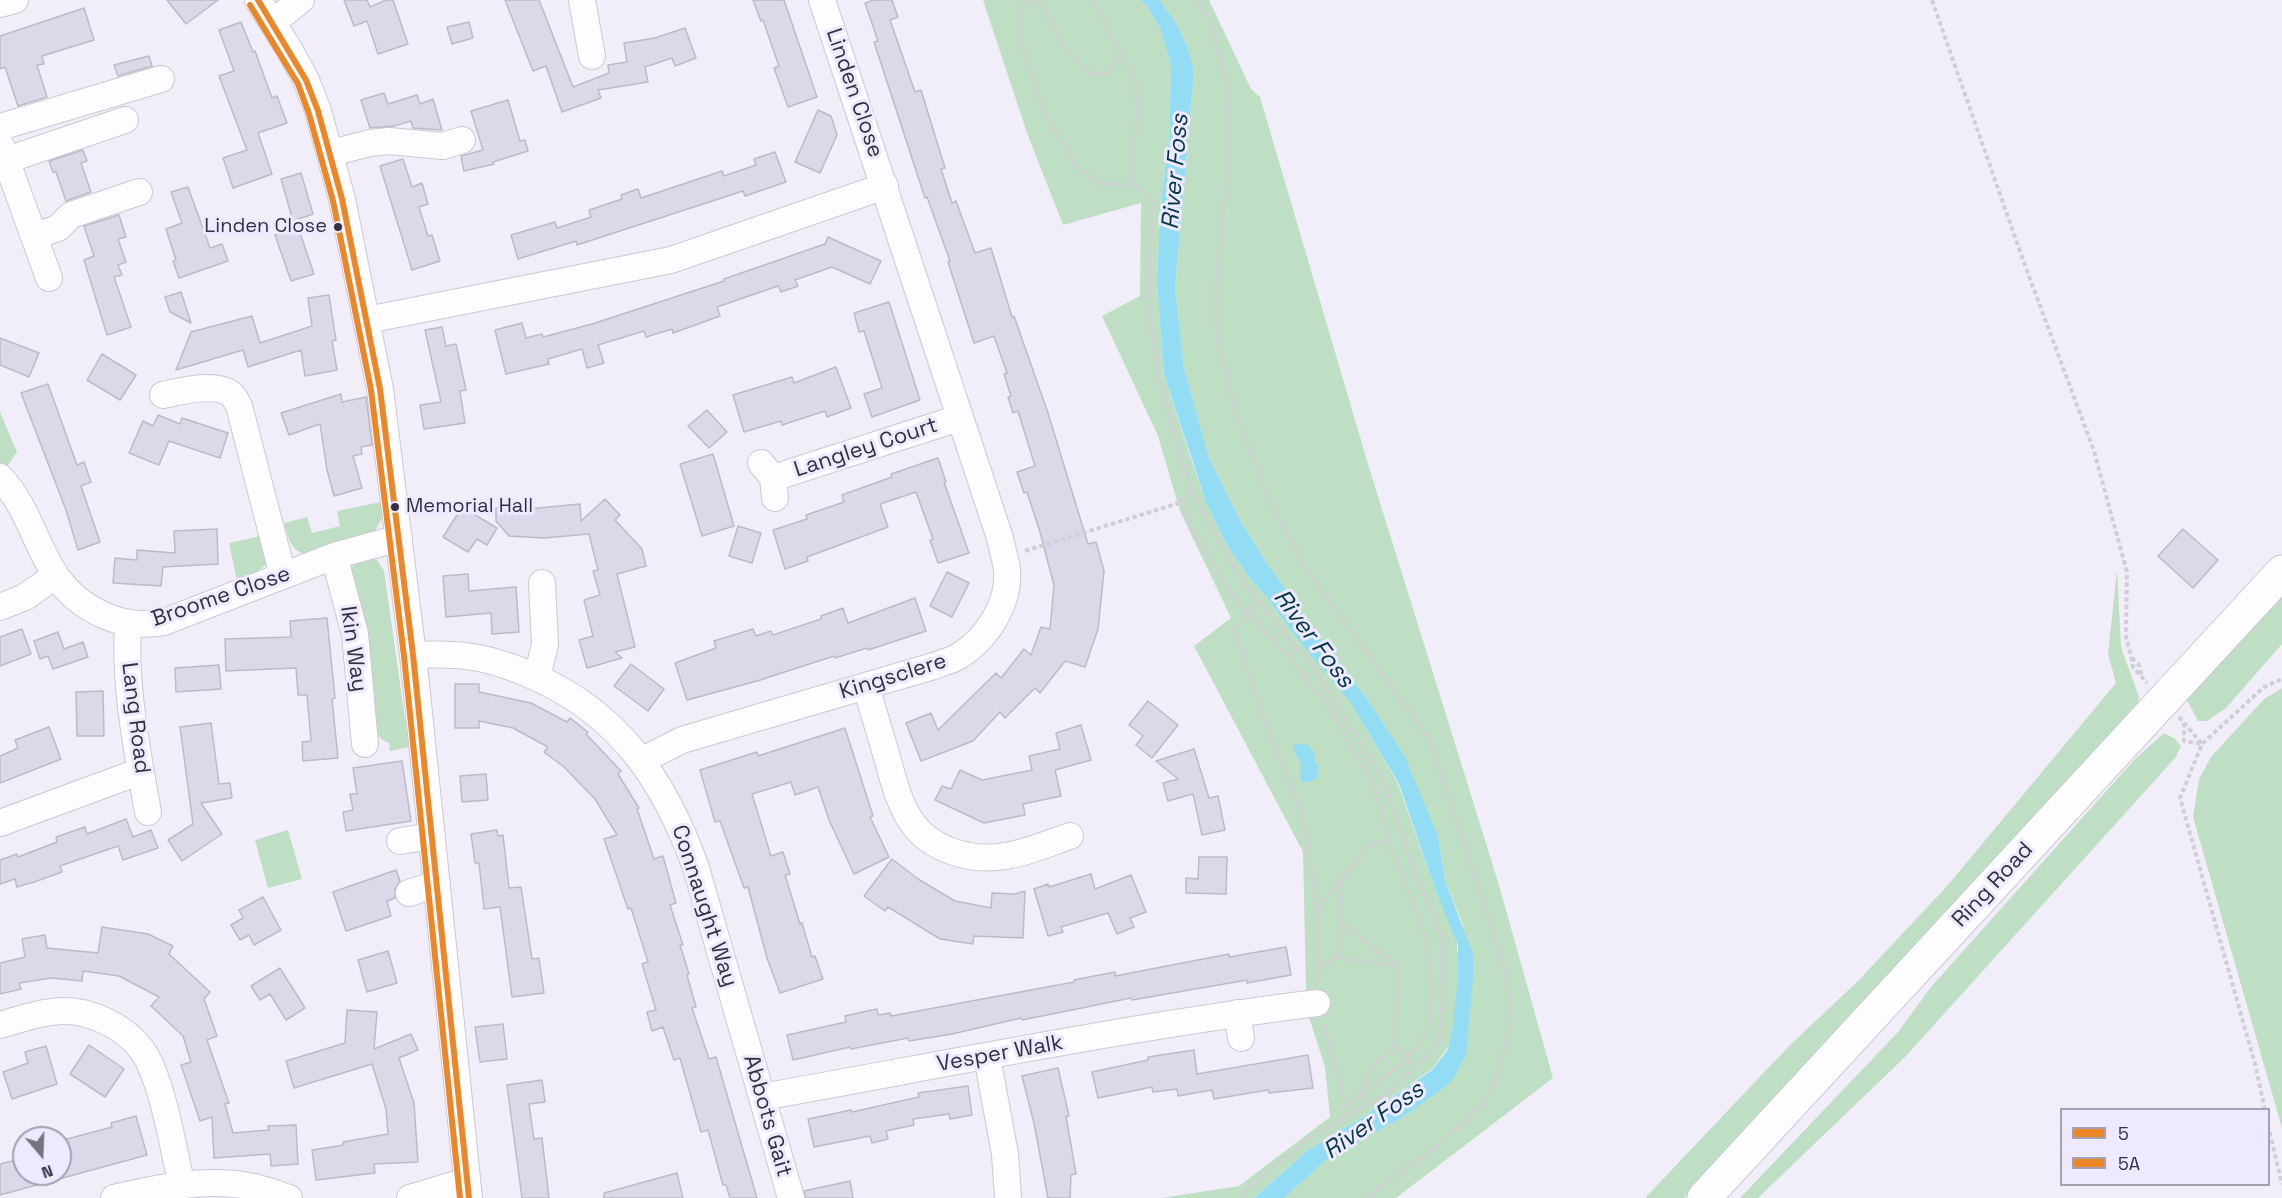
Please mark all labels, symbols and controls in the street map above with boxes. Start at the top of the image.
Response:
street label: Linden Close [820,25,888,161]
water label: River Foss [1157,113,1195,231]
place label: Linden Close [204,215,327,239]
marker: Linden Close [332,221,344,233]
street label: Langley Court [791,412,941,484]
place label: Memorial Hall [406,495,533,519]
marker: Memorial Hall [389,501,401,513]
street label: Broome Close [148,561,294,633]
water label: River Foss [1267,584,1359,694]
street label: Ikin Way [334,604,372,694]
street label: Kingsclere [836,648,950,706]
street label: Lang Road [115,661,155,775]
street label: Connaught Way [665,822,743,990]
street label: Ring Road [1947,837,2039,933]
street label: Vesper Walk [935,1030,1065,1078]
street label: Abbots Gait [737,1052,797,1180]
water label: River Foss [1318,1076,1430,1166]
legend [2060,1108,2270,1186]
text: 5 [2118,1122,2129,1145]
north arrow [12,1126,72,1186]
text: 5A [2118,1152,2140,1175]
text: N [39,1160,56,1183]

